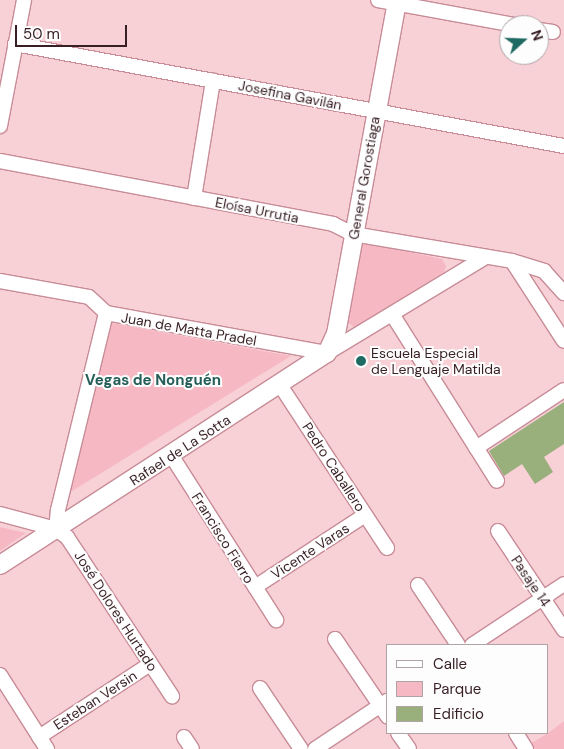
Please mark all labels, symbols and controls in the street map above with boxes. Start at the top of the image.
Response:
scale bar [18,15,130,47]
north arrow [499,15,549,65]
text: 50 m [23,24,60,44]
text: N [527,27,547,43]
street label: Josefina Gavilán [237,77,343,113]
street label: General Gorostiaga [345,115,383,241]
street label: Eloísa Urrutia [214,194,300,226]
street label: Juan de Matta Pradel [120,309,258,349]
place label: Escuela Especial de Lenguaje Matilda [371,345,501,378]
marker: Escuela Especial de Lenguaje Matilda [355,355,367,367]
district label: Vegas de Nonguén [85,372,221,390]
street label: Rafael de La Sotta [127,411,233,489]
street label: Pedro Caballero [299,419,369,515]
street label: Francisco Fierro [188,489,258,587]
street label: Vicente Varas [268,520,352,582]
street label: José Dolores Hurtado [71,548,161,674]
street label: Pasaje 14 [508,552,554,610]
legend [386,644,549,734]
text: Calle [433,654,467,674]
street label: Esteban Versin [50,667,140,733]
text: Parque [433,679,481,699]
text: Edificio [433,704,484,724]

